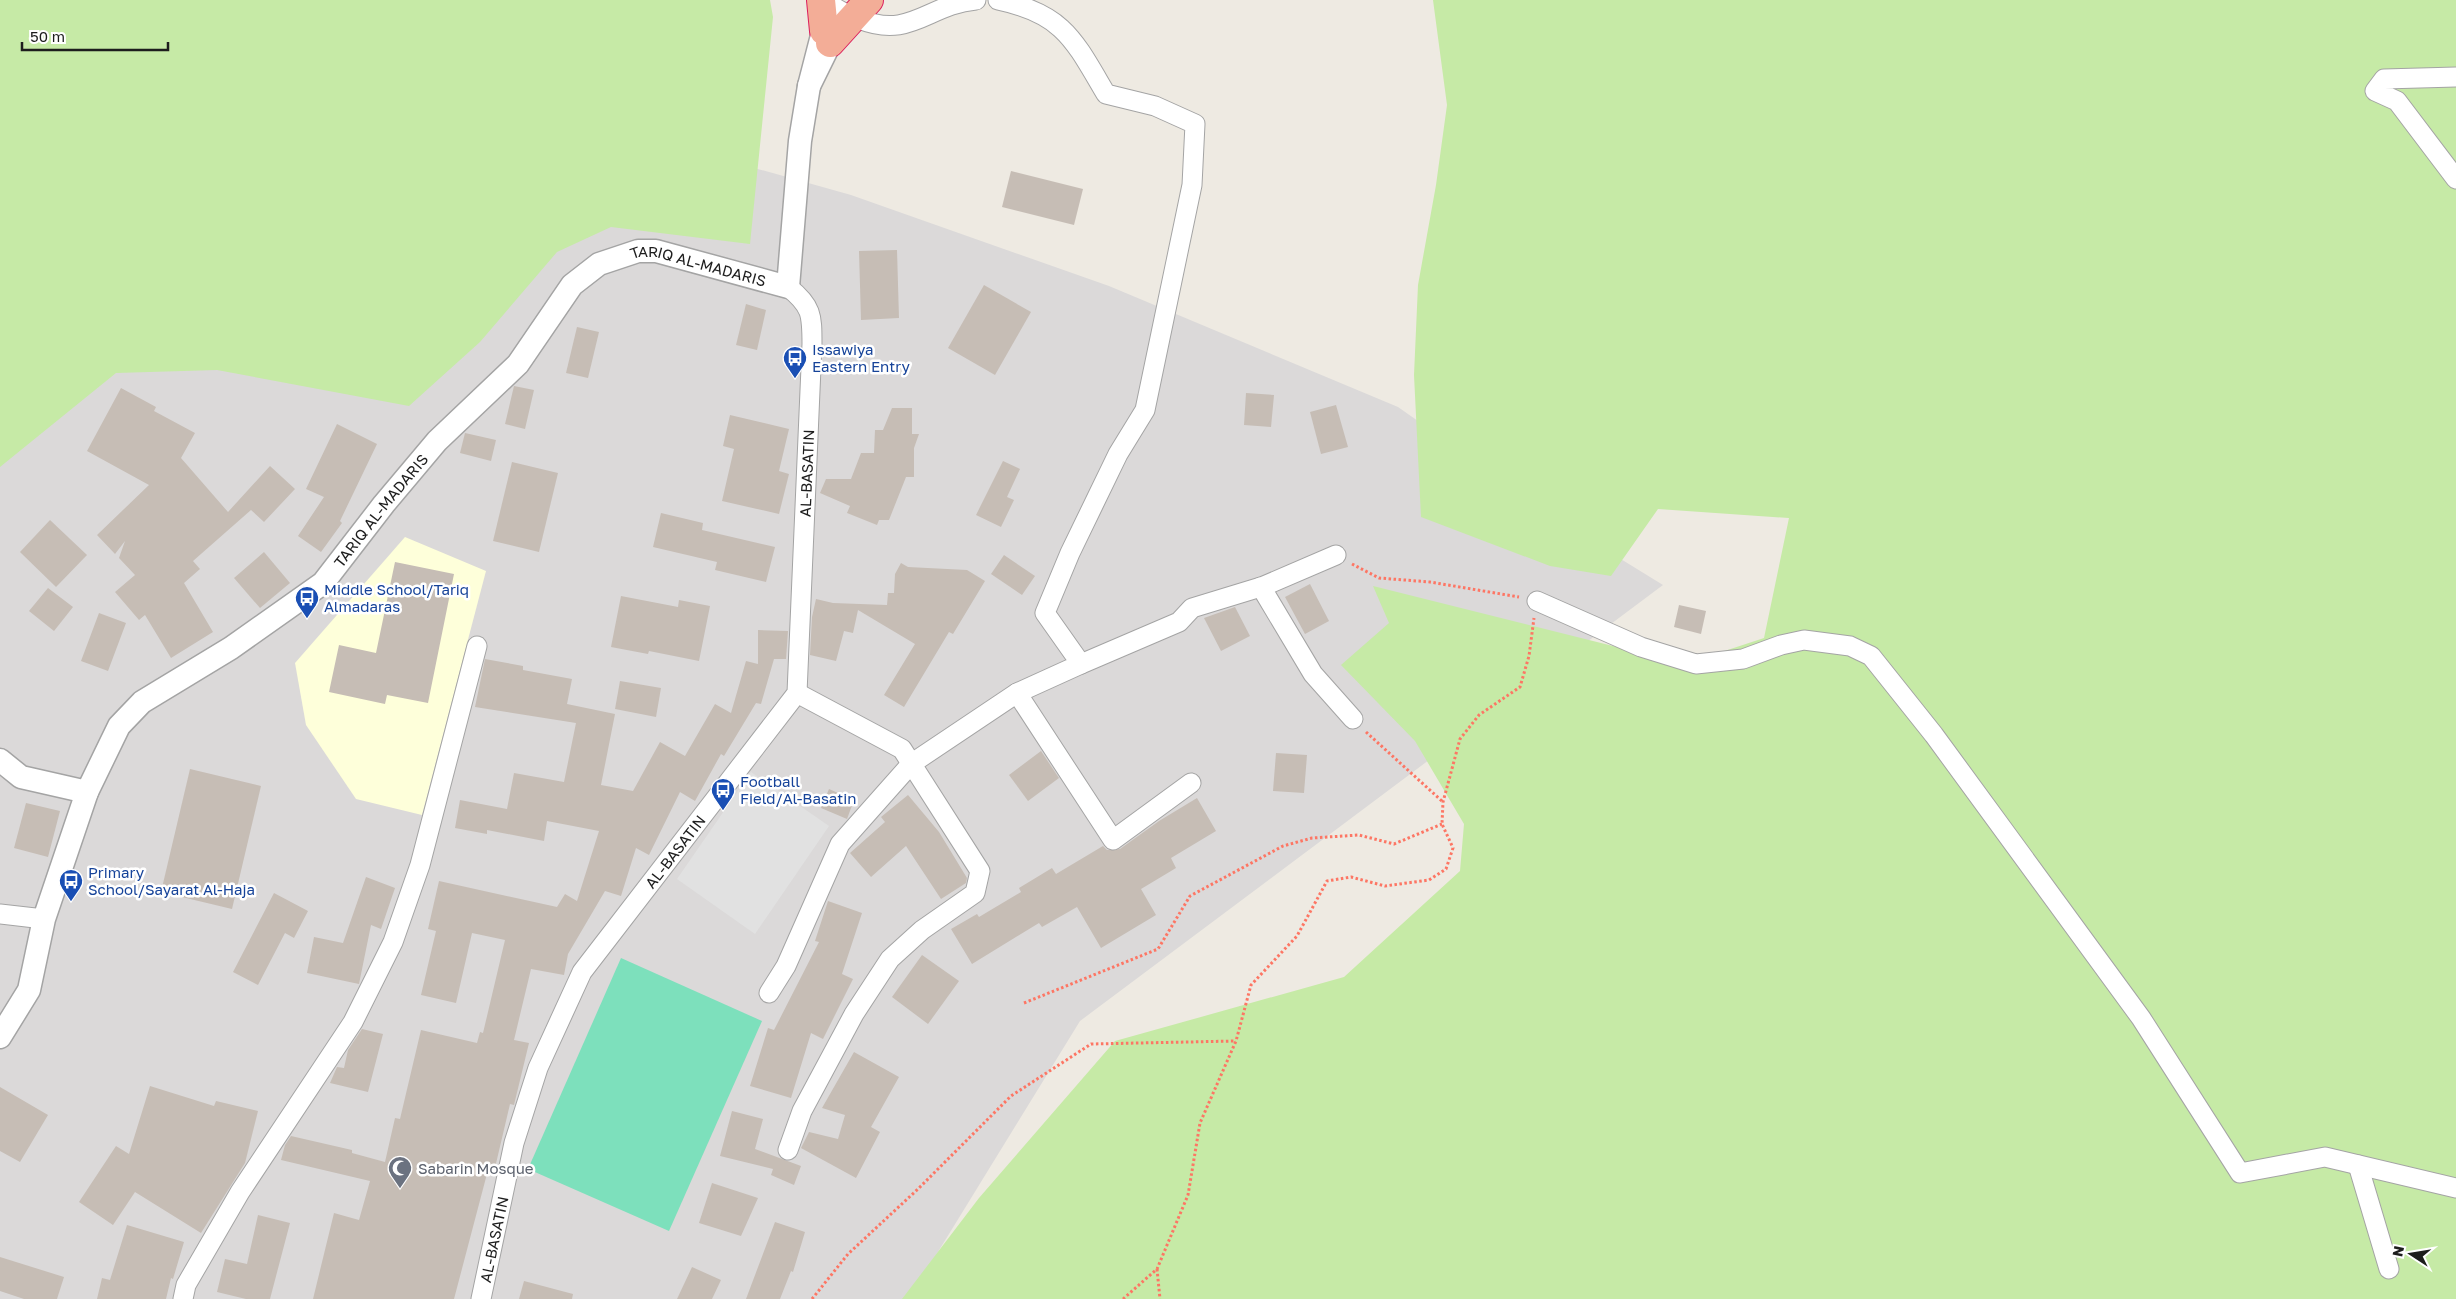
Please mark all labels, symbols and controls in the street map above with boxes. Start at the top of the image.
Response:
scale bar [22,20,169,52]
text: 50 m [30,27,65,45]
street label: TARIQ AL-MADARIS [627,242,768,290]
place label: Issawiya Eastern Entry [812,340,910,375]
bus stop icon: Issawiya Eastern Entry [782,345,808,379]
street label: AL-BASATIN [796,429,817,517]
street label: TARIQ AL-MADARIS [330,450,431,570]
place label: Middle School/Tariq Almadaras [324,580,469,615]
bus stop icon: Middle School/Tariq Almadaras [294,585,320,619]
place label: Football Field/Al-Basatin [740,772,856,807]
bus stop icon: Football Field/Al-Basatin [710,777,736,811]
street label: AL-BASATIN [641,811,709,892]
place label: Primary School/Sayarat Al-Haja [88,863,255,898]
bus stop icon: Primary School/Sayarat Al-Haja [58,868,84,902]
mosque icon: Sabarin Mosque [387,1155,413,1189]
place label: Sabarin Mosque [418,1159,534,1177]
street label: AL-BASATIN [476,1195,512,1284]
north arrow [2386,1229,2436,1279]
text: N [2388,1244,2407,1258]

